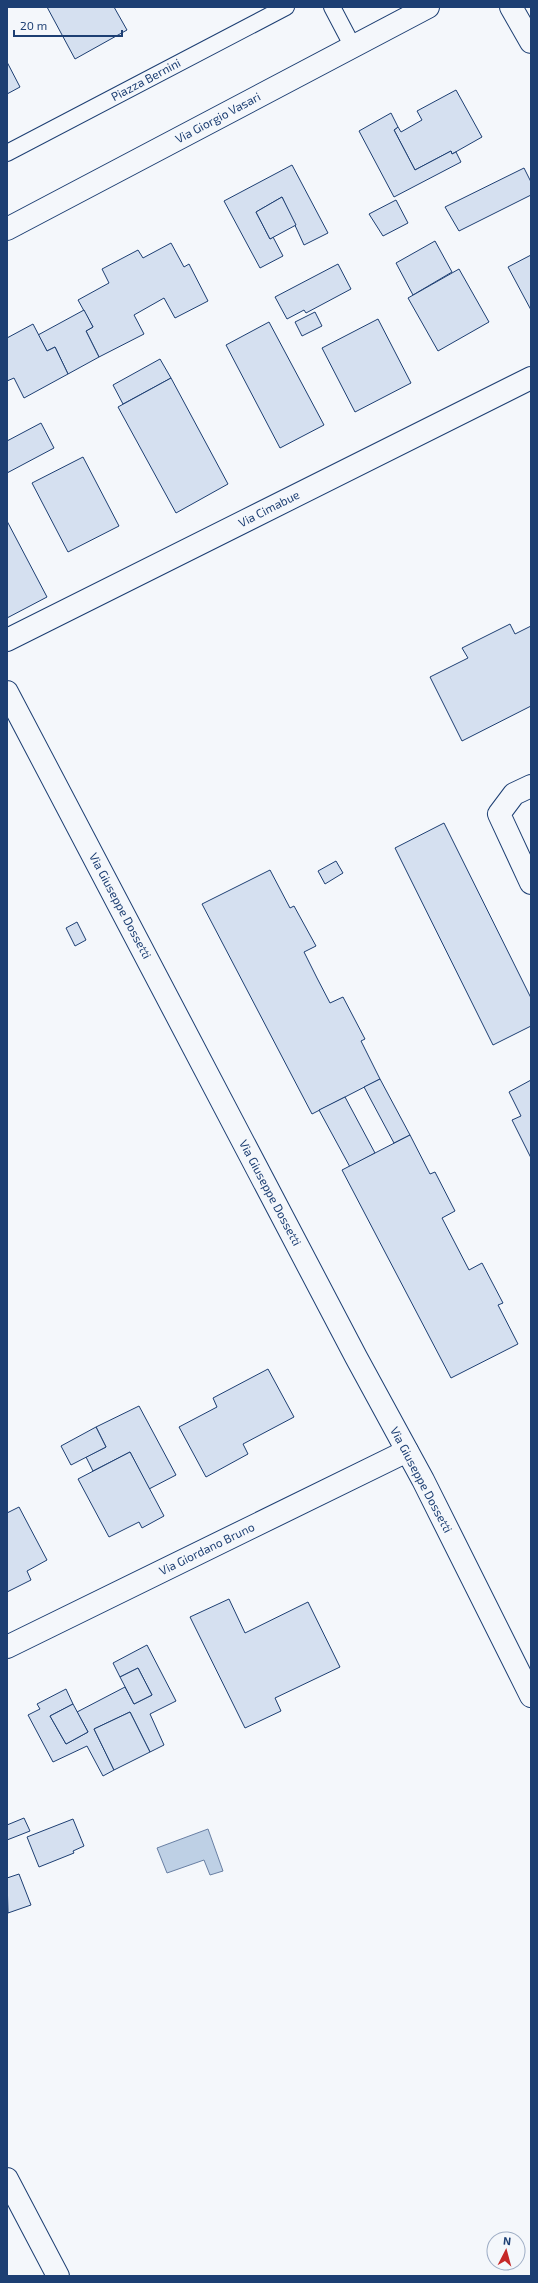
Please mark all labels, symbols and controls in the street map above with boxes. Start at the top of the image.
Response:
scale bar [14,12,122,38]
text: 20 m [20,18,47,32]
street label: Piazza Bernini [108,55,183,103]
street label: Via Giorgio Vasari [172,89,263,145]
street label: Via Cimabue [236,487,301,529]
street label: Via Giuseppe Dossetti [87,850,155,961]
street label: Via Giuseppe Dossetti [237,1137,305,1248]
street label: Via Giuseppe Dossetti [388,1424,456,1535]
street label: Via Giordano Bruno [157,1519,257,1577]
north arrow [486,2231,526,2271]
text: N [502,2234,512,2247]

